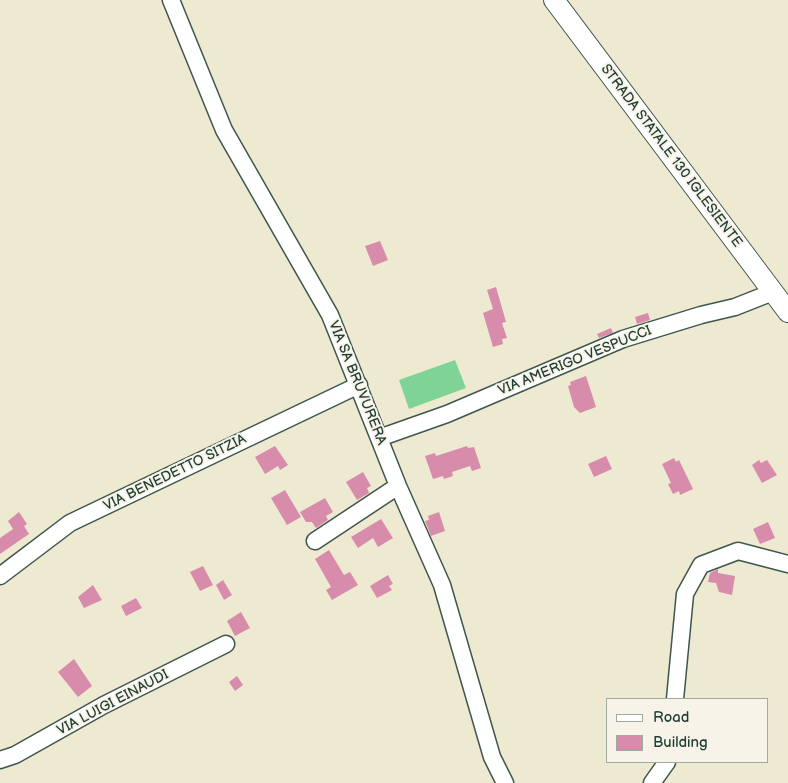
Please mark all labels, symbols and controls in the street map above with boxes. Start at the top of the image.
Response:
street label: STRADA STATALE 130 IGLESIENTE [597,61,745,251]
street label: VIA SA BRUVURERA [324,318,390,448]
street label: VIA AMERIGO VESPUCCI [496,322,654,400]
street label: VIA BENEDETTO SITZIA [101,431,249,515]
street label: VIA LUIGI EINAUDI [54,667,172,739]
legend [606,698,768,763]
text: Road [653,708,689,727]
text: Building [653,733,708,752]

